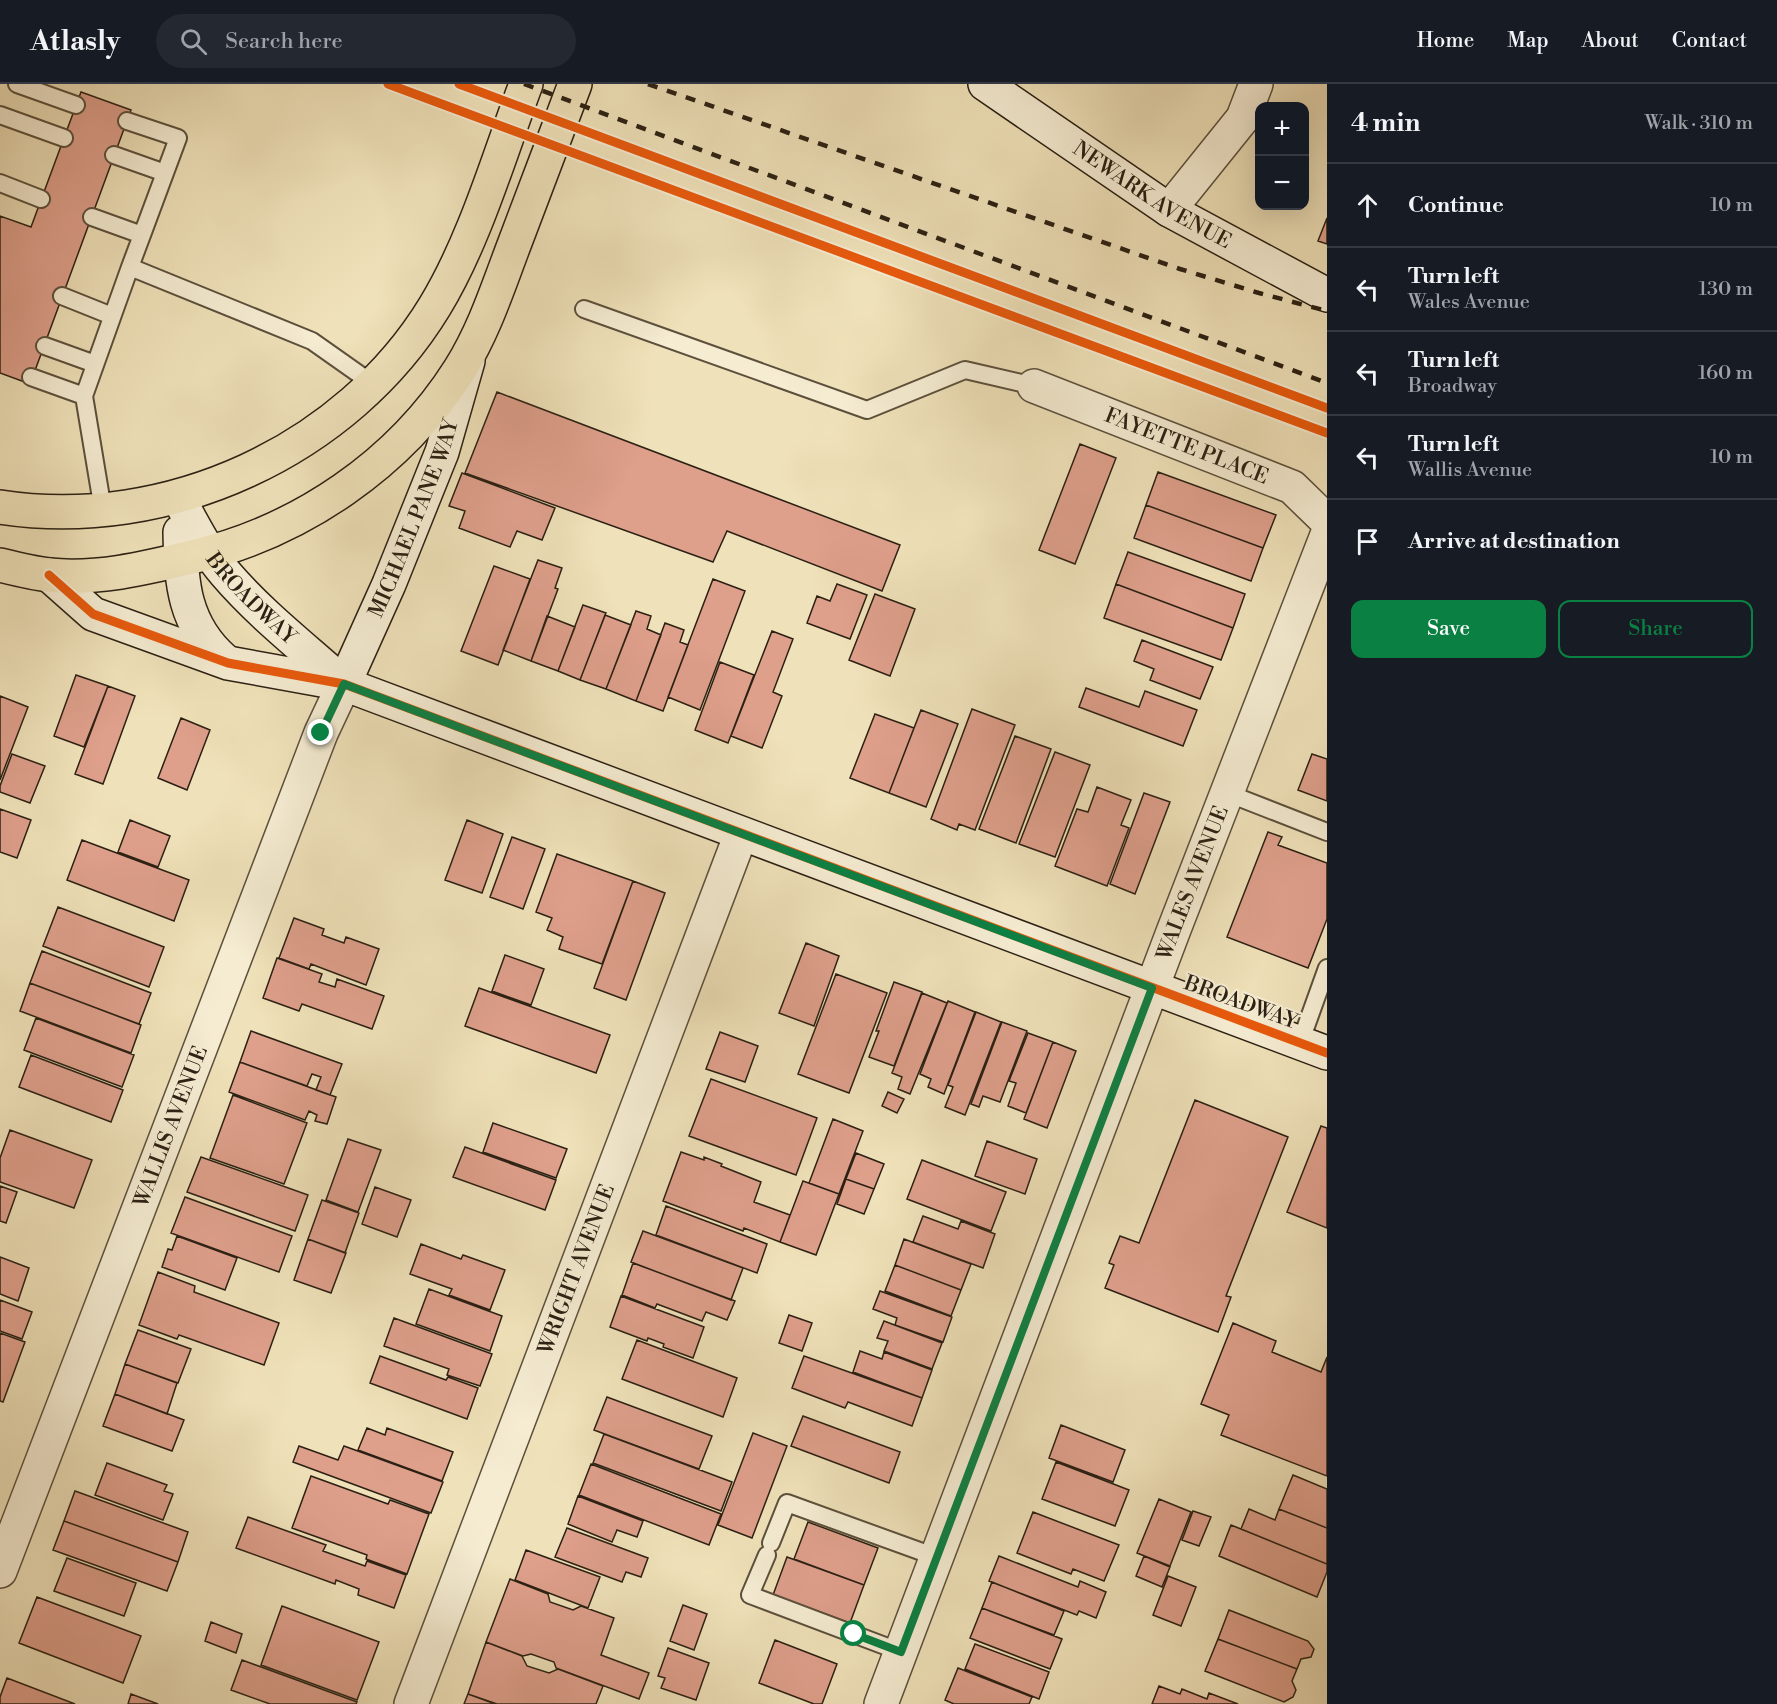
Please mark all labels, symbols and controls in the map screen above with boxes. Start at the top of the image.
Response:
search box [156,14,576,68]
text: Atlasly [30,24,120,59]
icon: search [177,25,210,58]
text: Search here [225,28,343,55]
text: Home [1417,28,1474,54]
text: Map [1507,28,1549,54]
text: About [1582,28,1639,54]
text: Contact [1672,28,1747,54]
map controls [1255,102,1309,210]
button: + [1255,102,1309,156]
text: 4 min [1351,107,1421,139]
text: Walk · 310 m [1645,111,1753,136]
street label: NEWARK AVENUE [1068,136,1236,255]
button: − [1255,156,1309,210]
icon: ahead [1351,189,1384,222]
text: Continue [1408,192,1504,219]
text: 10 m [1710,193,1753,218]
text: Turn left [1408,263,1499,290]
icon: left [1351,273,1384,306]
text: 130 m [1698,277,1753,302]
text: Wales Avenue [1408,290,1530,315]
text: Turn left [1408,347,1499,374]
icon: left [1351,357,1384,390]
text: 160 m [1698,361,1753,386]
text: Broadway [1408,374,1497,399]
street label: FAYETTE PLACE [1101,403,1272,491]
street label: MICHAEL PANE WAY [364,415,465,622]
text: Turn left [1408,431,1499,458]
icon: left [1351,441,1384,474]
text: 10 m [1710,445,1753,470]
text: Wallis Avenue [1408,458,1532,483]
icon: arrive [1351,525,1384,558]
text: Arrive at destination [1408,528,1620,555]
street label: BROADWAY [199,547,302,651]
button: Save [1351,600,1546,658]
button: Share [1558,600,1753,658]
route end [307,719,333,745]
street label: WALES AVENUE [1151,802,1235,965]
street label: BROADWAY [1179,970,1302,1036]
street label: WALLIS AVENUE [128,1042,214,1212]
street label: WRIGHT AVENUE [532,1181,621,1359]
route start [840,1620,866,1646]

